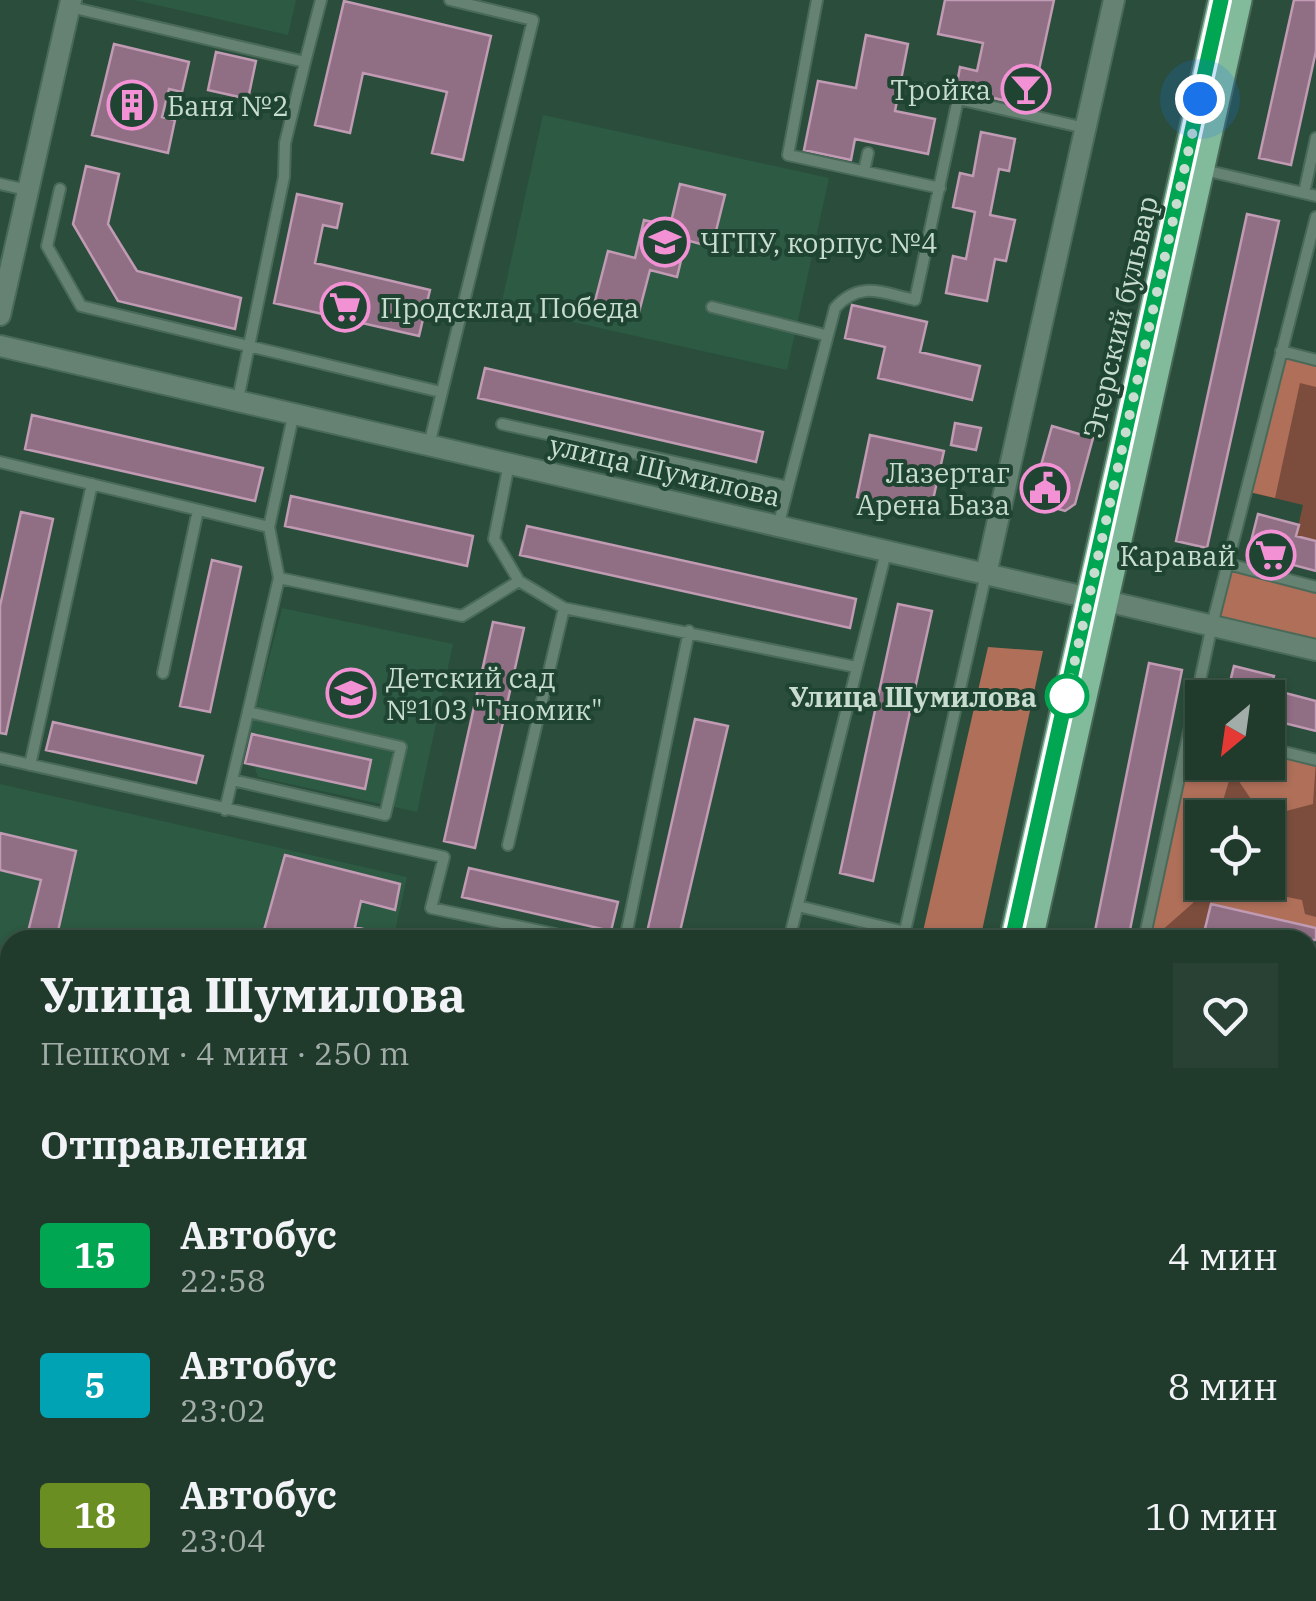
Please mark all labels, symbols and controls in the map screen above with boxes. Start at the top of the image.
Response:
bar icon: Тройка [1000,63,1052,115]
place label: Тройка [890,71,991,108]
your location [1175,74,1225,124]
building icon: Баня №2 [106,79,158,131]
place label: Баня №2 [167,87,289,124]
street label: Эгерский бульвар [1074,192,1166,442]
school or university icon: ЧГПУ, корпус №4 [639,216,691,268]
place label: ЧГПУ, корпус №4 [700,224,938,261]
supermarket icon: Продсклад Победа [319,281,371,333]
place label: Продсклад Победа [380,289,639,326]
street label: улица Шумилова [546,425,784,515]
place label: Лазертаг Арена База [856,454,1010,523]
public building icon: Лазертаг Арена База [1019,462,1071,514]
supermarket icon: Каравай [1245,529,1297,581]
place label: Каравай [1120,537,1236,574]
place label: Детский сад №103 "Гномик" [386,659,603,728]
school or university icon: Детский сад №103 "Гномик" [325,667,377,719]
marker: Улица Шумилова [1046,675,1088,717]
place label: Улица Шумилова [789,678,1037,715]
north arrow [1185,680,1285,780]
map controls [1185,680,1285,900]
button: locate [1185,800,1285,900]
text: Улица Шумилова [40,963,466,1025]
button: heart [1173,963,1278,1068]
text: Пешком · 4 мин · 250 m [40,1032,410,1074]
text: Отправления [40,1120,308,1169]
text: Автобус [180,1210,337,1259]
text: 4 мин [1168,1231,1278,1280]
text: 15 [74,1232,116,1278]
text: 22:58 [180,1259,266,1301]
text: Автобус [180,1340,337,1389]
text: 8 мин [1168,1361,1278,1410]
text: 5 [84,1362,106,1408]
text: 23:02 [180,1389,266,1431]
text: Автобус [180,1470,337,1519]
text: 10 мин [1145,1491,1278,1540]
text: 18 [74,1492,116,1538]
text: 23:04 [180,1519,266,1561]

